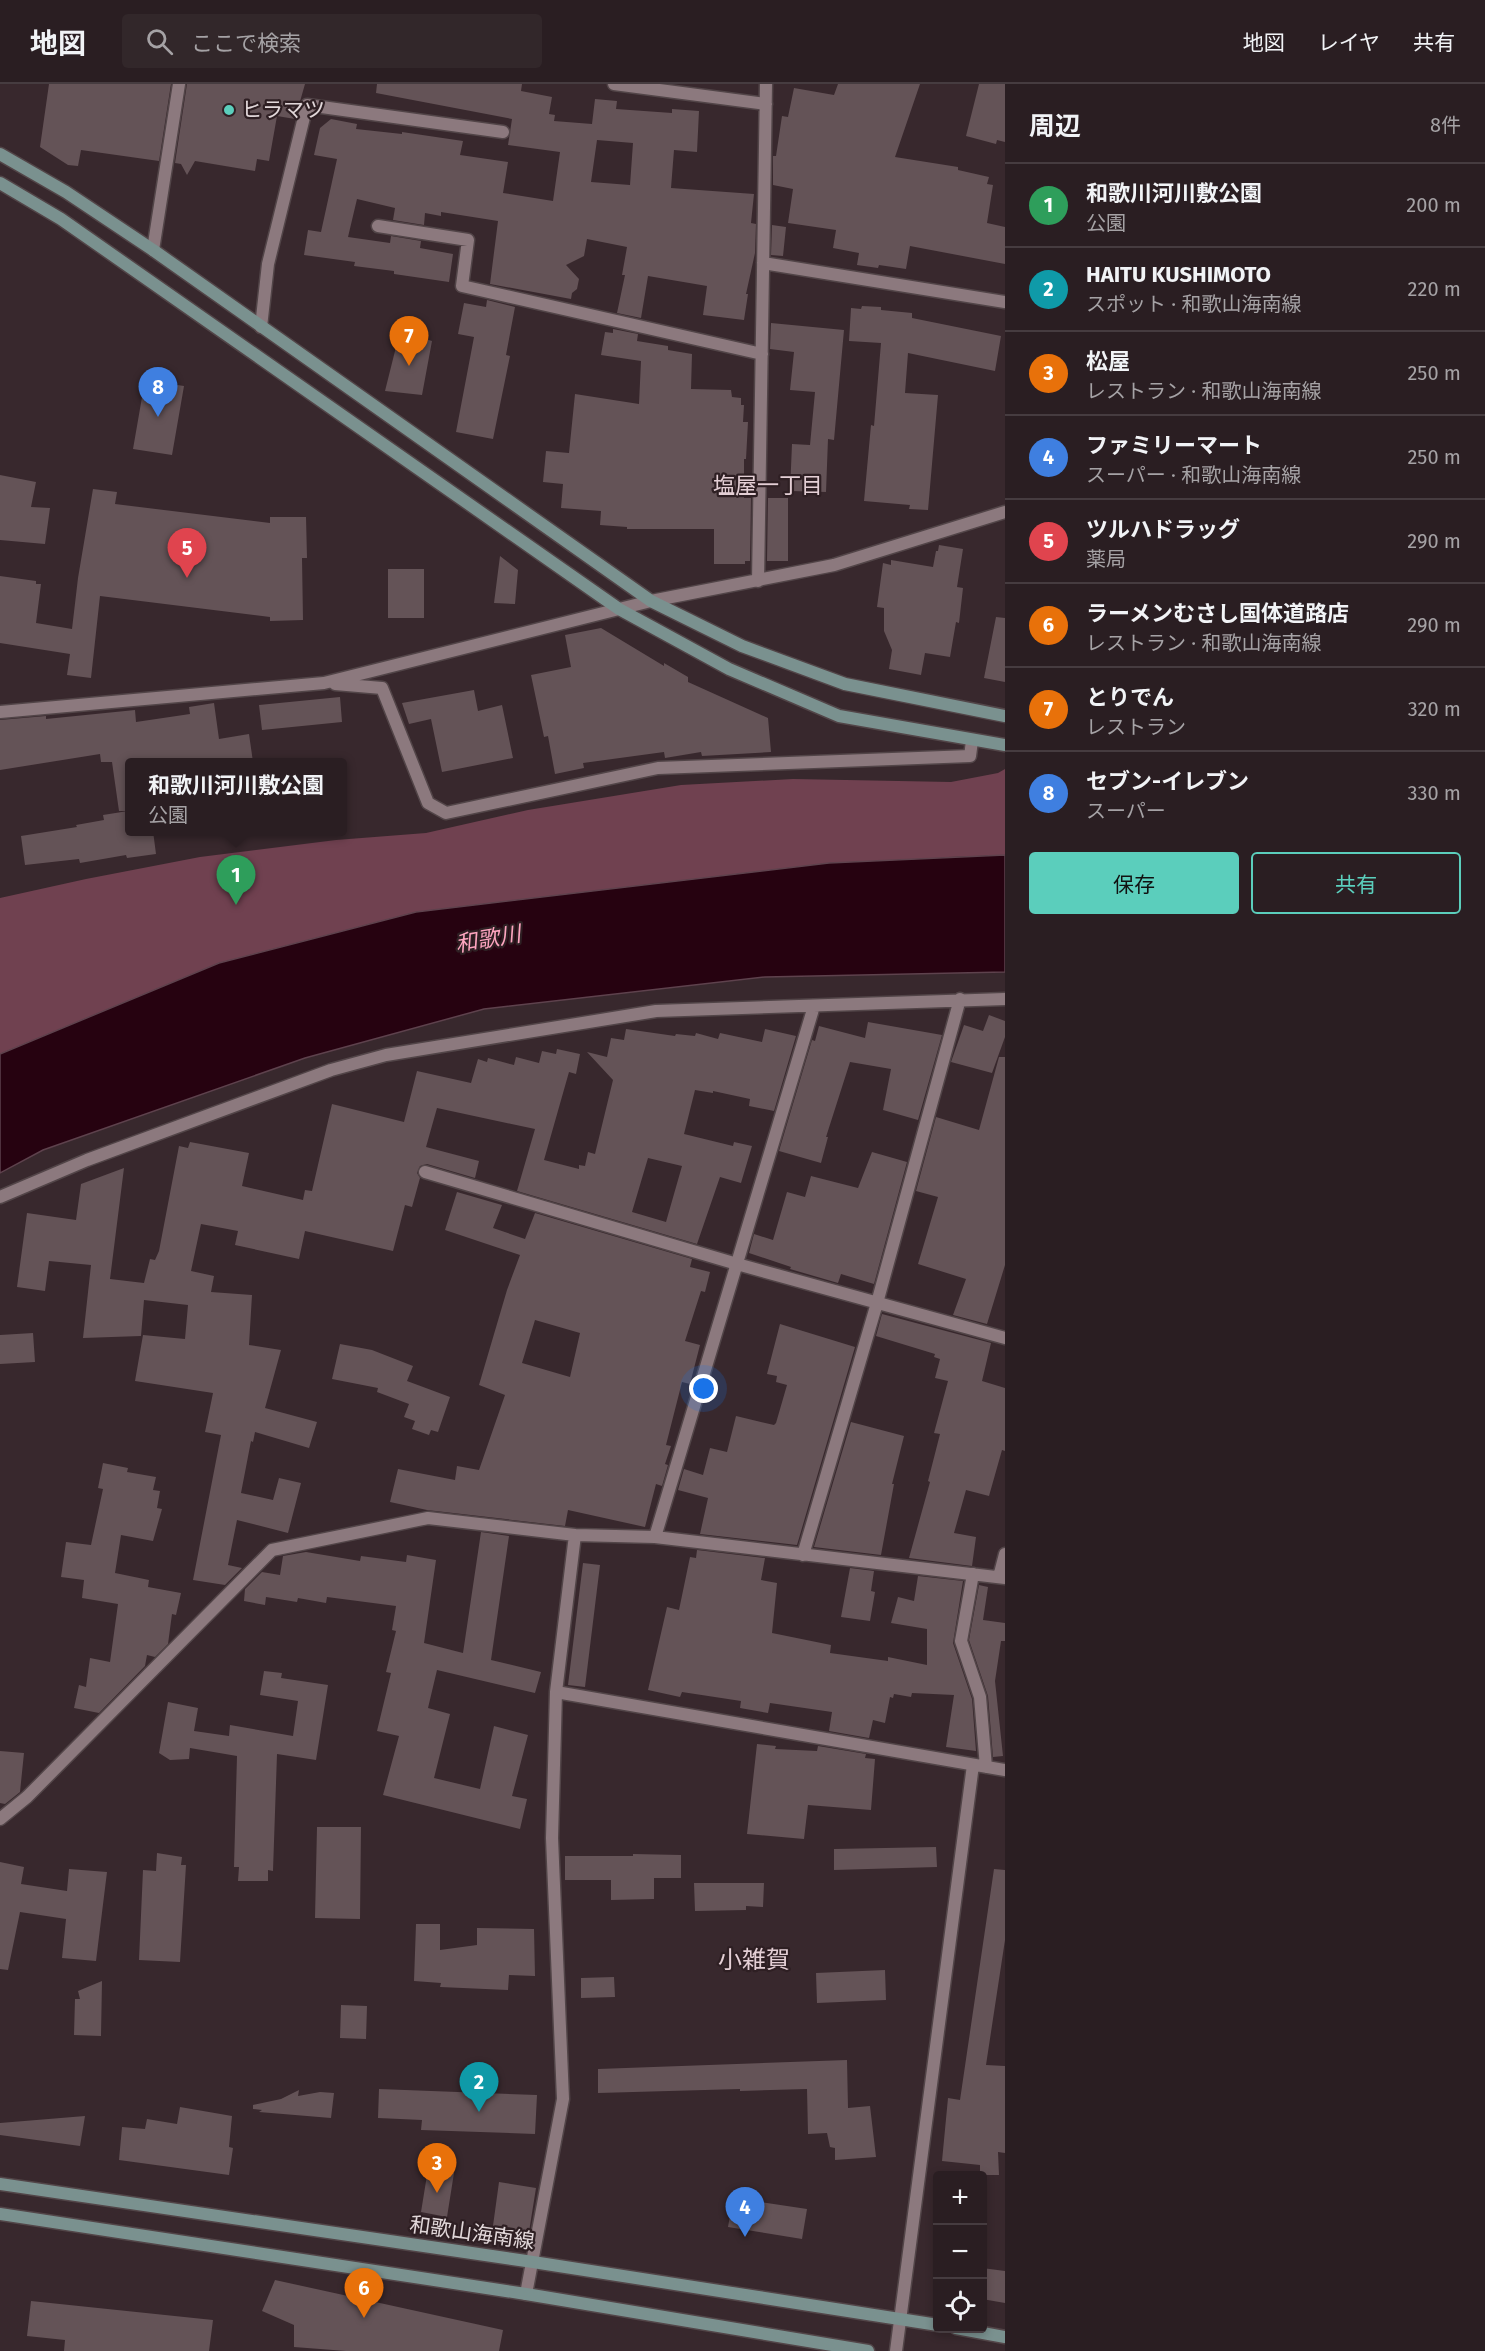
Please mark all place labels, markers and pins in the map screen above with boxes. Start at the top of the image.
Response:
place label: ヒラマツ [241,97,325,123]
marker: ヒラマツ [222,103,236,117]
pin: 7 [390,316,428,366]
pin: 8 [138,368,178,417]
pin: 5 [168,528,207,578]
pin: 1 [216,856,256,905]
pin: 2 [460,2062,498,2112]
pin: 3 [418,2144,456,2193]
pin: 4 [726,2188,764,2237]
pin: 6 [344,2268,384,2318]

